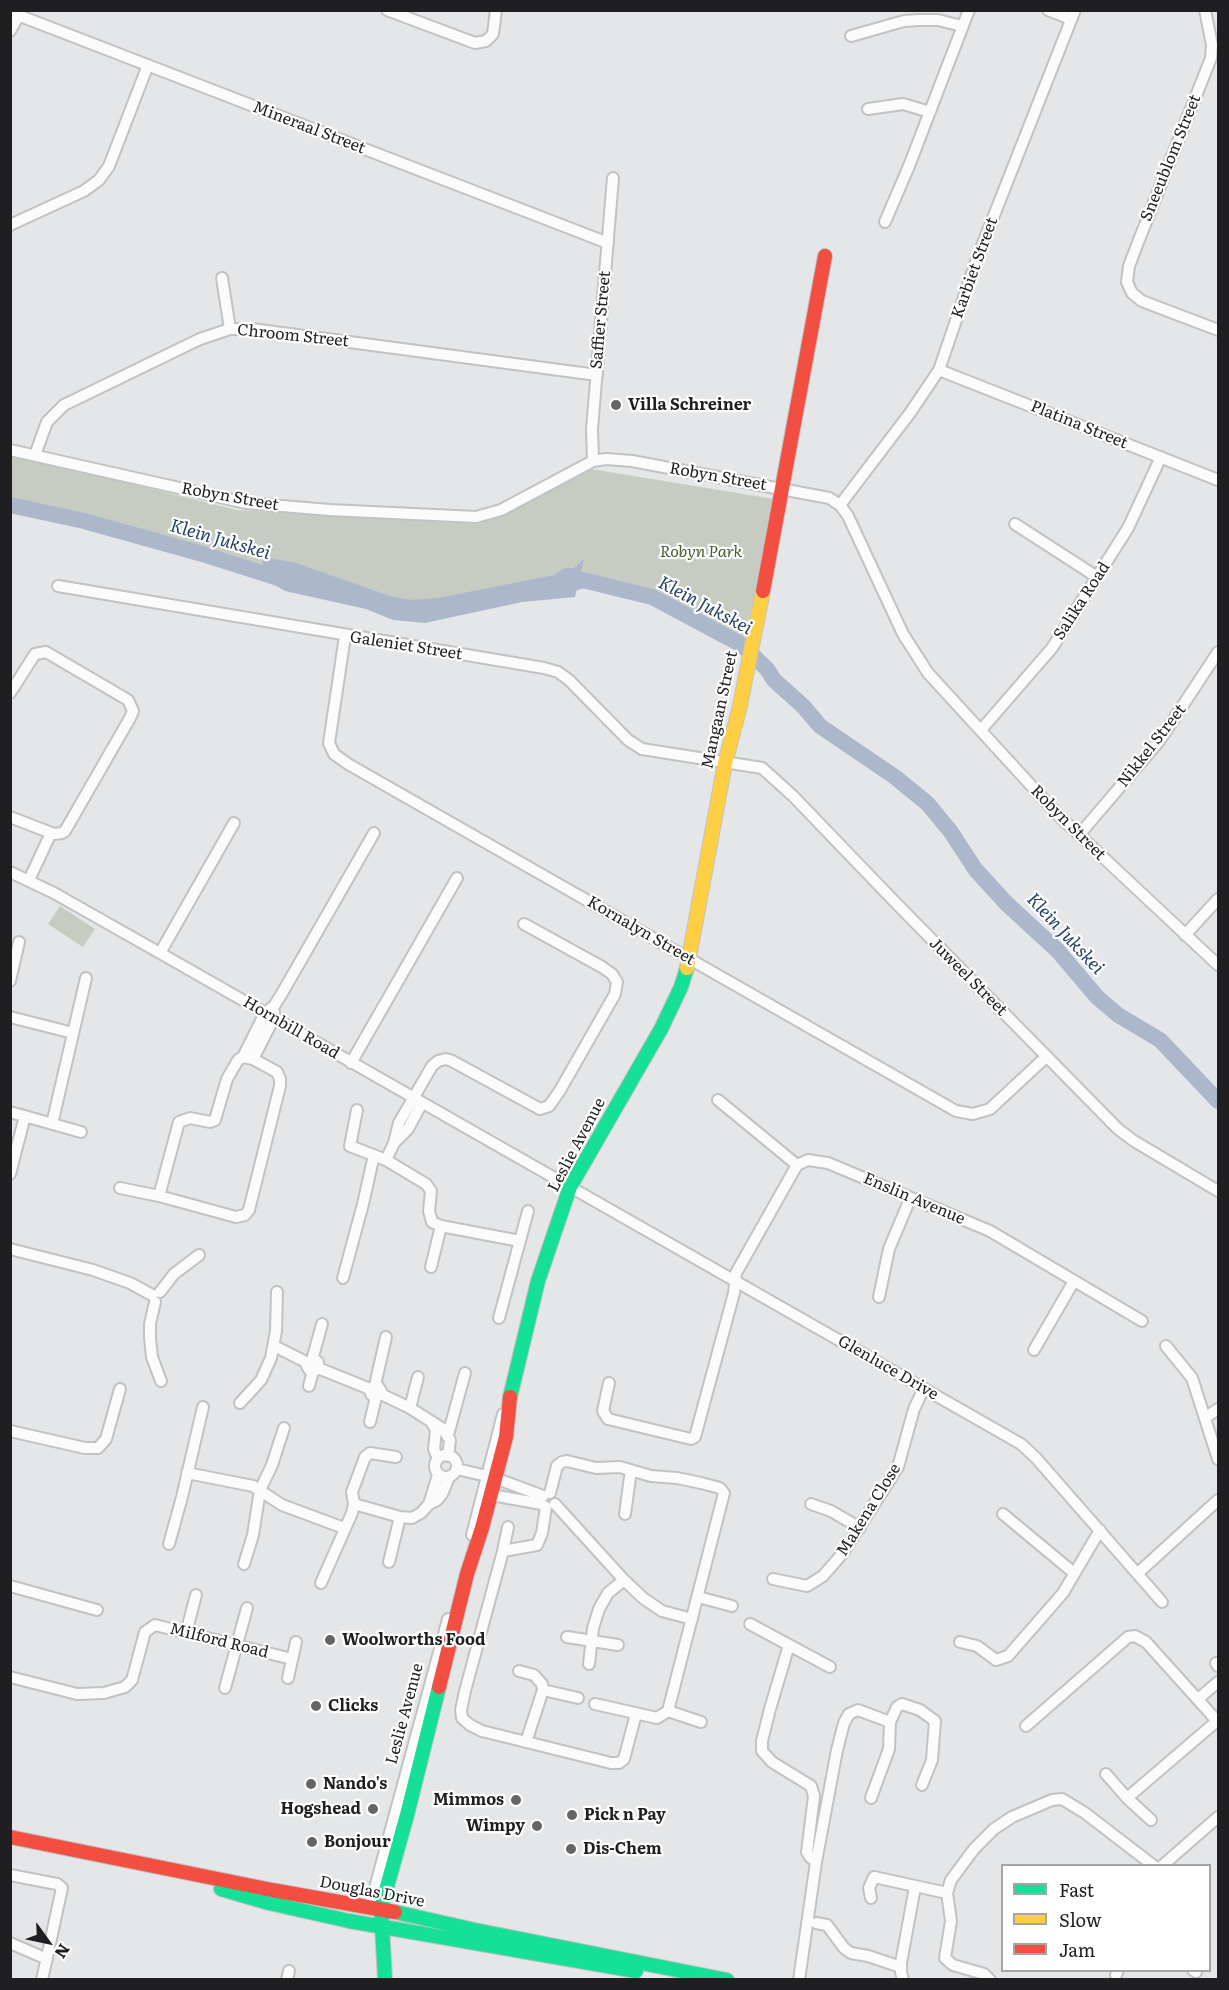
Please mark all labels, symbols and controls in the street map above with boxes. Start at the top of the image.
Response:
street label: Sneeublom Street [1137,92,1205,224]
street label: Mineraal Street [250,98,368,158]
street label: Karbiet Street [948,215,1002,321]
street label: Saffier Street [587,270,615,370]
street label: Chroom Street [236,321,350,351]
place label: Villa Schreiner [628,395,751,415]
street label: Platina Street [1028,397,1130,453]
marker: Villa Schreiner [609,398,623,412]
street label: Robyn Street [668,459,768,495]
street label: Robyn Street [180,479,280,515]
water label: Klein Jukskei [167,515,273,565]
park label: Robyn Park [660,542,742,562]
street label: Salika Road [1050,558,1114,644]
water label: Klein Jukskei [654,572,756,640]
street label: Galeniet Street [348,628,464,664]
street label: Mangaan Street [698,649,742,771]
street label: Nikkel Street [1114,701,1190,791]
street label: Robyn Street [1026,781,1110,865]
water label: Klein Jukskei [1022,889,1108,979]
street label: Kornalyn Street [584,892,698,970]
street label: Juweel Street [925,934,1011,1020]
street label: Hornbill Road [239,993,343,1063]
street label: Leslie Avenue [544,1095,610,1195]
street label: Enslin Avenue [860,1169,968,1229]
street label: Glenluce Drive [834,1332,942,1404]
street label: Makena Close [833,1460,905,1560]
street label: Milford Road [168,1619,270,1663]
place label: Woolworths Food [342,1630,486,1650]
marker: Woolworths Food [323,1633,337,1647]
street label: Leslie Avenue [382,1661,428,1767]
place label: Clicks [328,1696,378,1716]
marker: Clicks [309,1699,323,1713]
place label: Nando's [323,1774,387,1794]
marker: Nando's [304,1777,318,1791]
place label: Mimmos [433,1790,504,1810]
marker: Mimmos [509,1793,523,1807]
place label: Hogshead [281,1799,361,1819]
marker: Hogshead [366,1802,380,1816]
place label: Pick n Pay [584,1805,666,1825]
marker: Pick n Pay [565,1808,579,1822]
place label: Wimpy [466,1816,525,1836]
marker: Wimpy [530,1819,544,1833]
place label: Bonjour [324,1832,391,1852]
marker: Bonjour [305,1835,319,1849]
place label: Dis-Chem [583,1839,662,1859]
marker: Dis-Chem [564,1842,578,1856]
legend [1001,1864,1211,1972]
street label: Douglas Drive [318,1872,426,1912]
text: Fast [1059,1876,1094,1903]
text: Slow [1059,1906,1101,1933]
north arrow [18,1912,78,1972]
text: Jam [1059,1936,1095,1963]
text: N [49,1940,77,1964]

